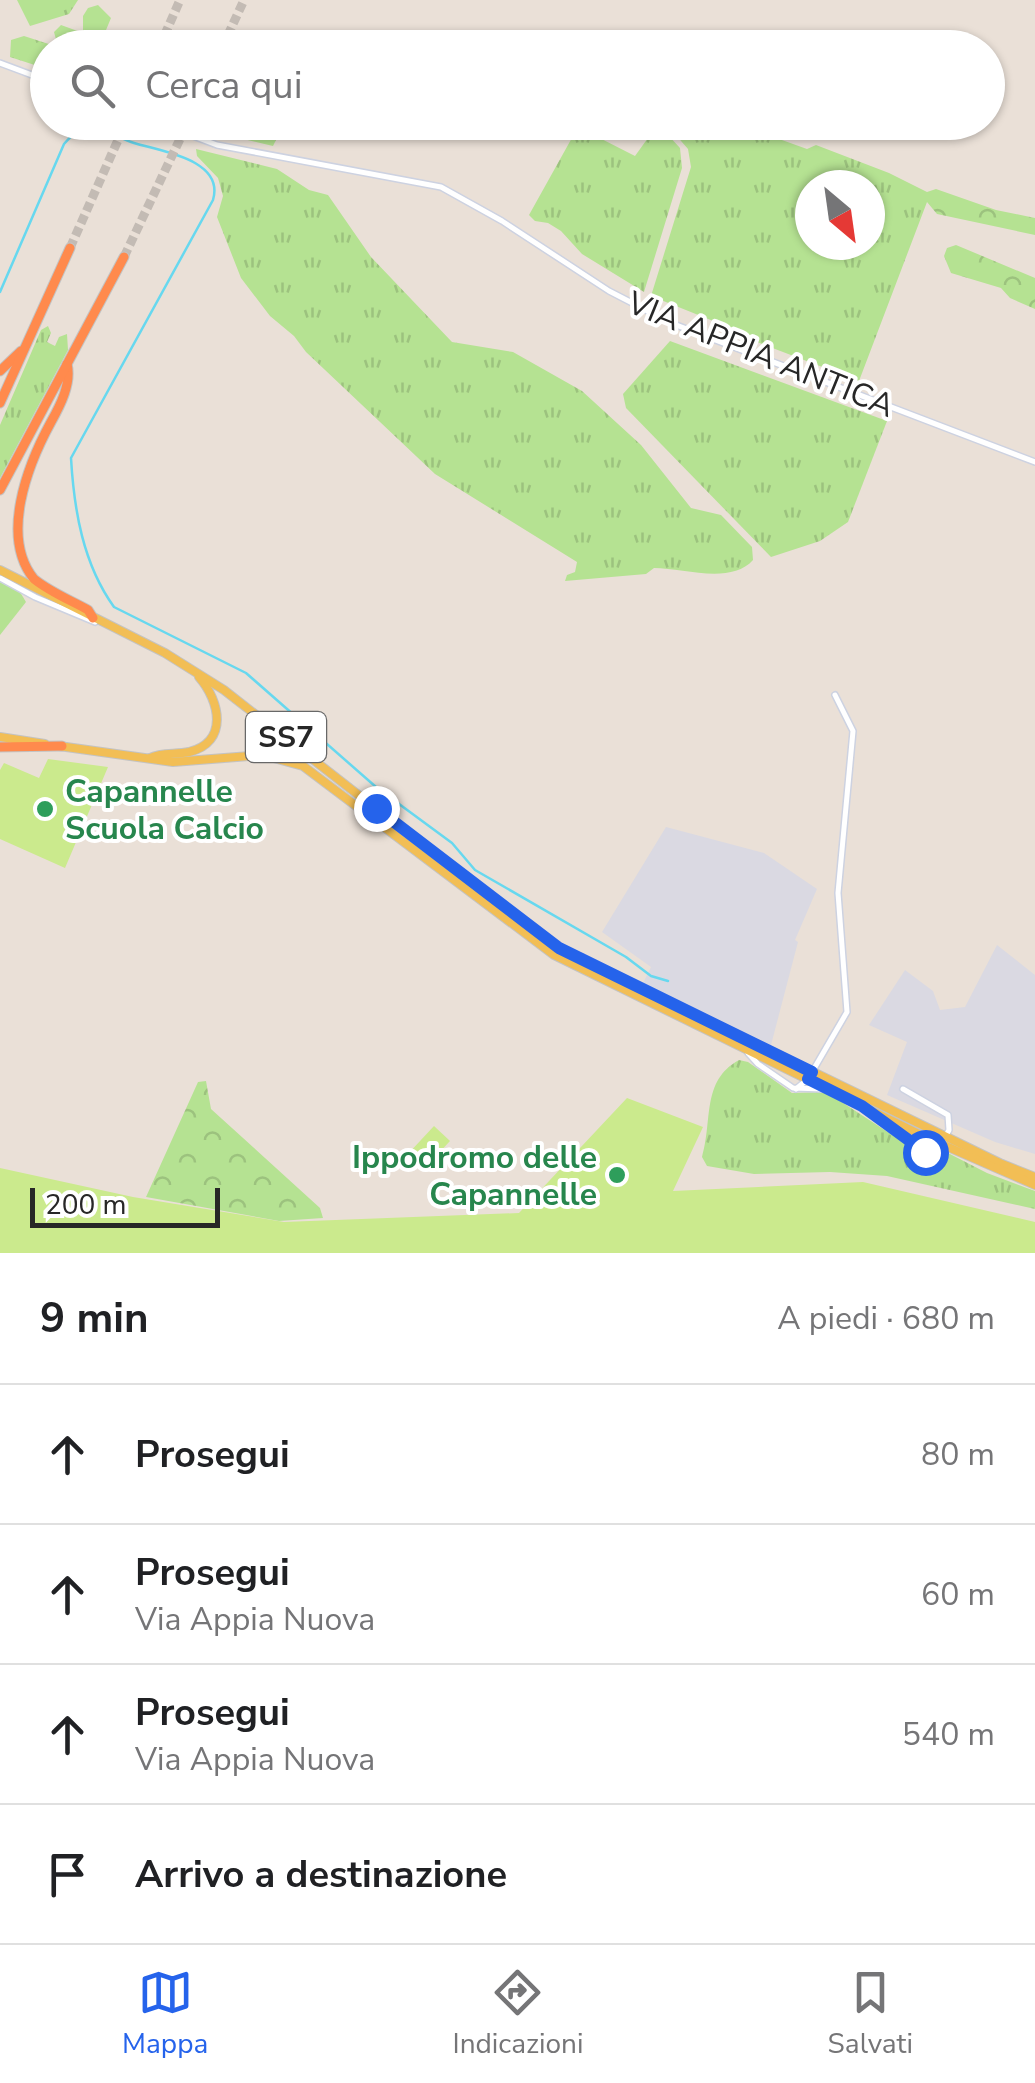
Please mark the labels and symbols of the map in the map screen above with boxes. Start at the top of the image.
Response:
north arrow [795,170,885,260]
street label: VIA APPIA ANTICA [620,281,901,428]
road number: SS7 [246,712,326,762]
place label: Capannelle Scuola Calcio [65,770,264,850]
route end [354,786,400,832]
marker: Capannelle Scuola Calcio [34,798,56,820]
route start [903,1130,949,1176]
place label: Ippodromo delle Capannelle [352,1136,597,1216]
marker: Ippodromo delle Capannelle [606,1164,628,1186]
scale bar [30,1183,220,1228]

